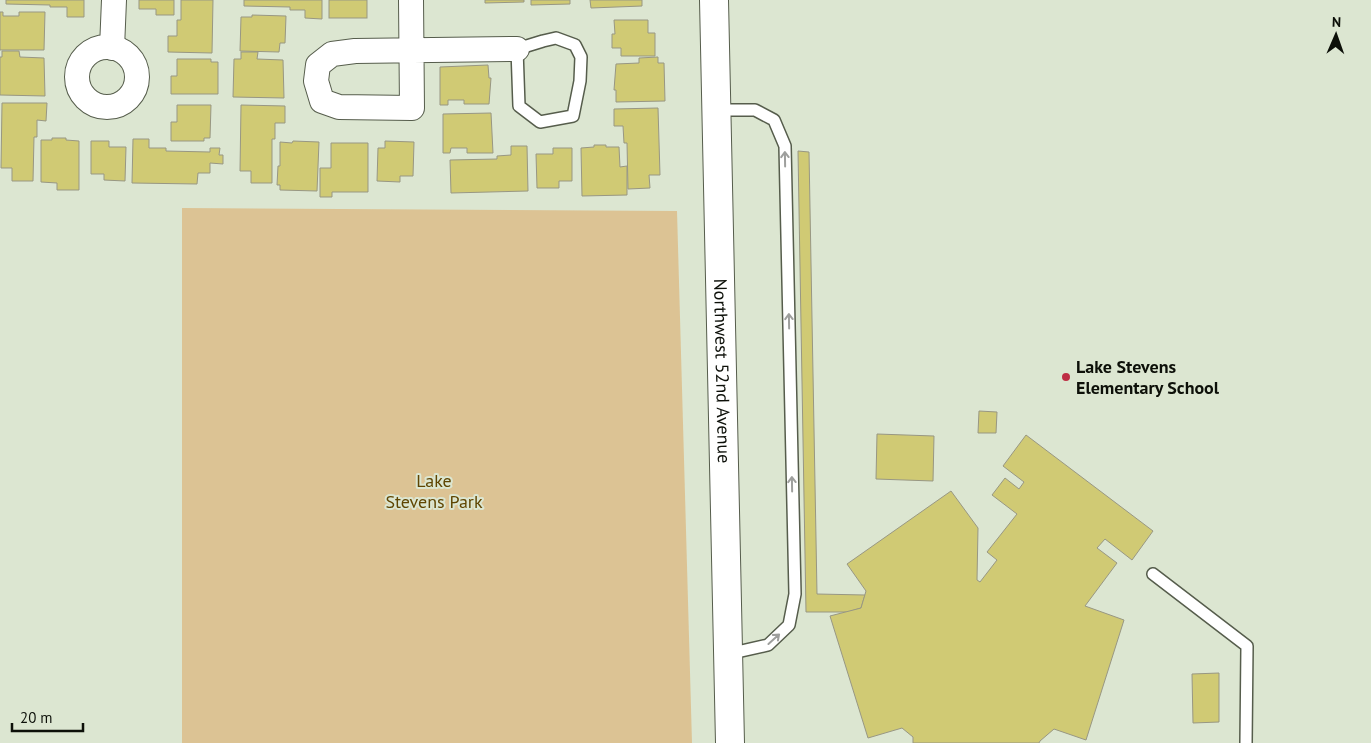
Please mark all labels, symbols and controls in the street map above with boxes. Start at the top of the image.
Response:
north arrow [1311,10,1361,60]
text: N [1332,13,1341,31]
one-way arrow [780,151,790,168]
street label: Northwest 52nd Avenue [709,278,736,464]
one-way arrow [784,314,794,330]
place label: Lake Stevens Elementary School [1076,355,1220,399]
marker: Lake Stevens Elementary School [1060,371,1072,383]
park label: Lake Stevens Park [385,469,483,513]
one-way arrow [787,476,797,492]
one-way arrow [767,633,780,645]
scale bar [12,700,84,732]
text: 20 m [20,708,53,727]

